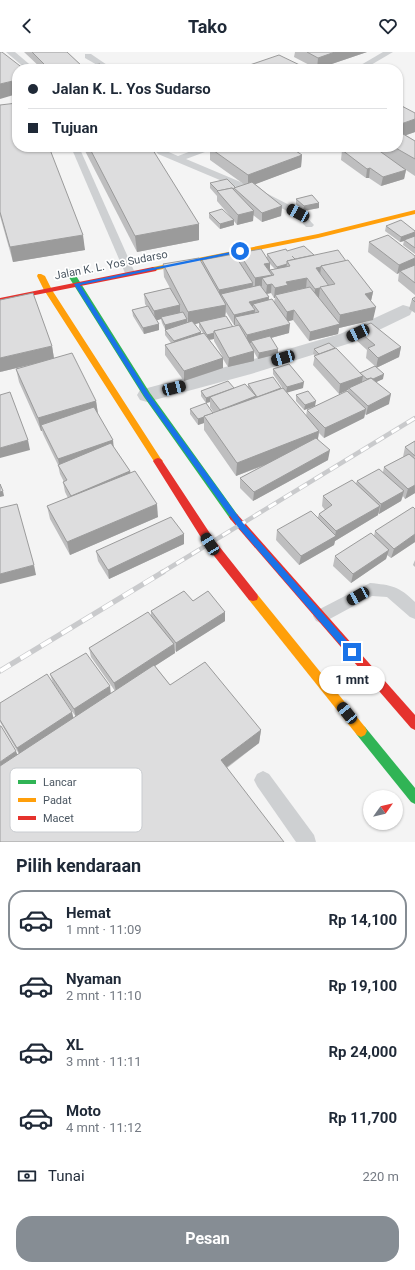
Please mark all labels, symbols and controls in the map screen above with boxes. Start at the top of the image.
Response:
icon: back [16,15,38,37]
icon: heart [377,15,399,37]
text: Tako [188,16,227,37]
text: Jalan K. L. Yos Sudarso [52,80,211,98]
text: Tujuan [52,119,98,137]
car [285,202,311,224]
route start [231,242,249,260]
street label: Jalan K. L. Yos Sudarso [53,248,169,282]
car [345,322,371,344]
car [270,349,296,367]
car [161,379,187,397]
car [199,531,221,557]
car [345,585,371,607]
route end [343,643,361,661]
callout: 1 mnt [319,666,385,694]
text: 1 mnt [335,672,369,687]
car [335,700,359,726]
legend [10,768,142,832]
text: Lancar [43,776,77,789]
north arrow [363,790,403,830]
map controls [363,790,403,830]
text: Padat [43,794,72,807]
text: Macet [43,812,74,825]
text: Pilih kendaraan [16,855,141,876]
icon: car [18,902,54,938]
text: Hemat [66,904,111,922]
text: Rp 14,100 [329,911,397,929]
text: 1 mnt · 11:09 [66,922,142,937]
icon: car [18,968,54,1004]
text: Nyaman [66,970,121,988]
text: Rp 19,100 [329,977,397,995]
text: 2 mnt · 11:10 [66,988,142,1003]
icon: car [18,1034,54,1070]
text: XL [66,1036,84,1054]
text: Rp 24,000 [329,1043,397,1061]
text: 3 mnt · 11:11 [66,1054,142,1069]
icon: car [18,1100,54,1136]
text: Moto [66,1102,101,1120]
text: Rp 11,700 [329,1109,397,1127]
text: 4 mnt · 11:12 [66,1120,142,1135]
icon: cash [16,1165,38,1187]
text: Tunai [48,1167,85,1185]
text: 220 m [362,1169,399,1184]
button: Pesan [16,1216,399,1262]

